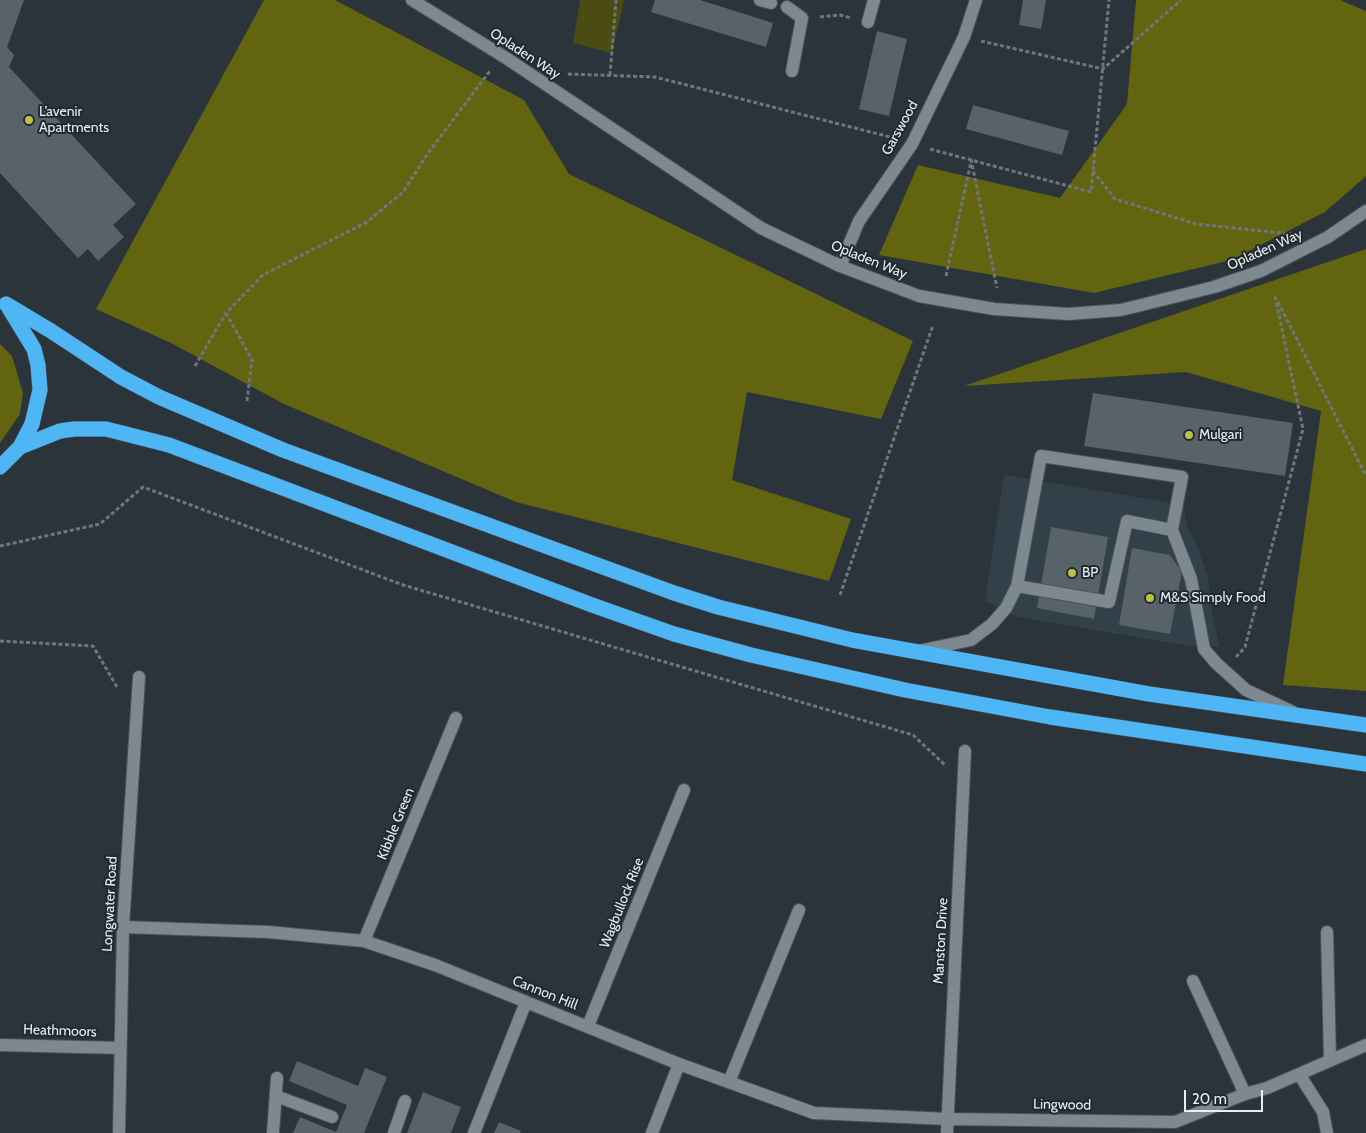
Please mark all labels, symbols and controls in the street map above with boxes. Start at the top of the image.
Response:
street label: Opladen Way [487,25,563,83]
street label: Garswood [878,98,922,158]
place label: L’avenir Apartments [39,104,109,136]
marker: L’avenir Apartments [23,114,35,126]
street label: Opladen Way [1225,226,1305,274]
street label: Opladen Way [828,237,910,283]
place label: Mulgari [1199,427,1242,443]
marker: Mulgari [1183,429,1195,441]
place label: BP [1082,565,1098,581]
marker: BP [1066,567,1078,579]
place label: M&S Simply Food [1160,590,1266,606]
marker: M&S Simply Food [1144,592,1156,604]
street label: Kibble Green [374,786,418,862]
street label: Wagbullock Rise [596,855,648,951]
street label: Longwater Road [99,856,121,952]
street label: Manston Drive [930,897,952,985]
street label: Cannon Hill [510,972,580,1014]
street label: Heathmoors [23,1021,97,1041]
scale bar [1186,1080,1265,1112]
text: 20 m [1192,1090,1227,1108]
street label: Lingwood [1033,1096,1091,1114]

